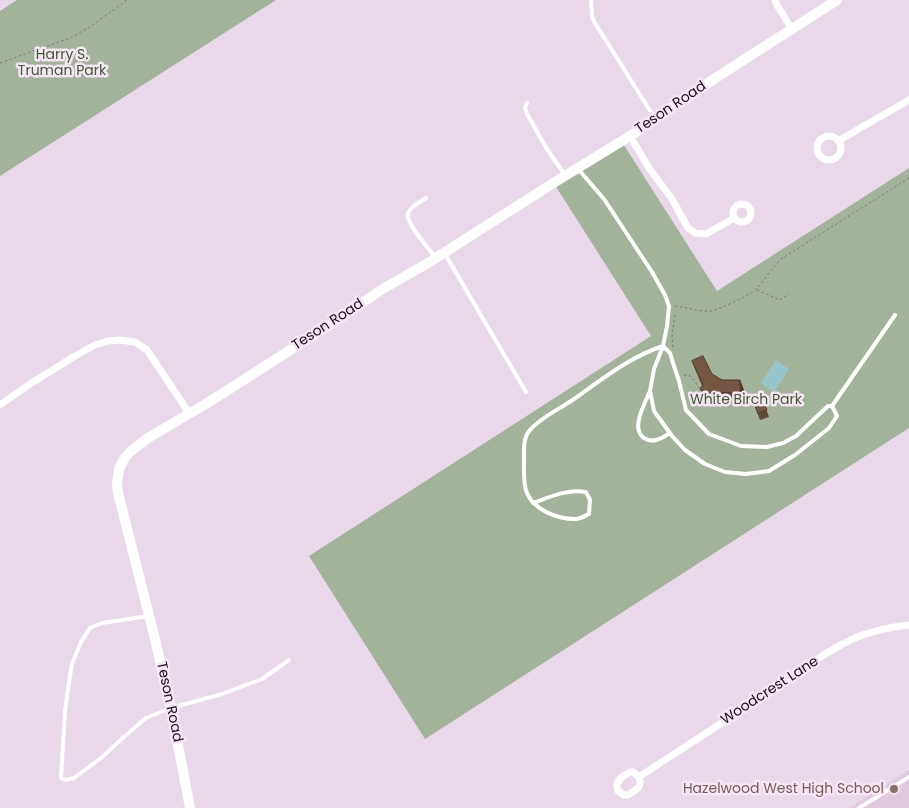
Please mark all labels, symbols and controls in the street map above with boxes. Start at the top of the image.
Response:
park label: Harry S. Truman Park [18,47,106,80]
street label: Teson Road [632,78,710,138]
street label: Teson Road [289,296,367,354]
park label: White Birch Park [690,392,802,408]
street label: Woodcrest Lane [718,653,822,729]
street label: Teson Road [152,660,186,744]
place label: Hazelwood West High School [683,781,884,797]
marker: Hazelwood West High School [888,783,900,795]

